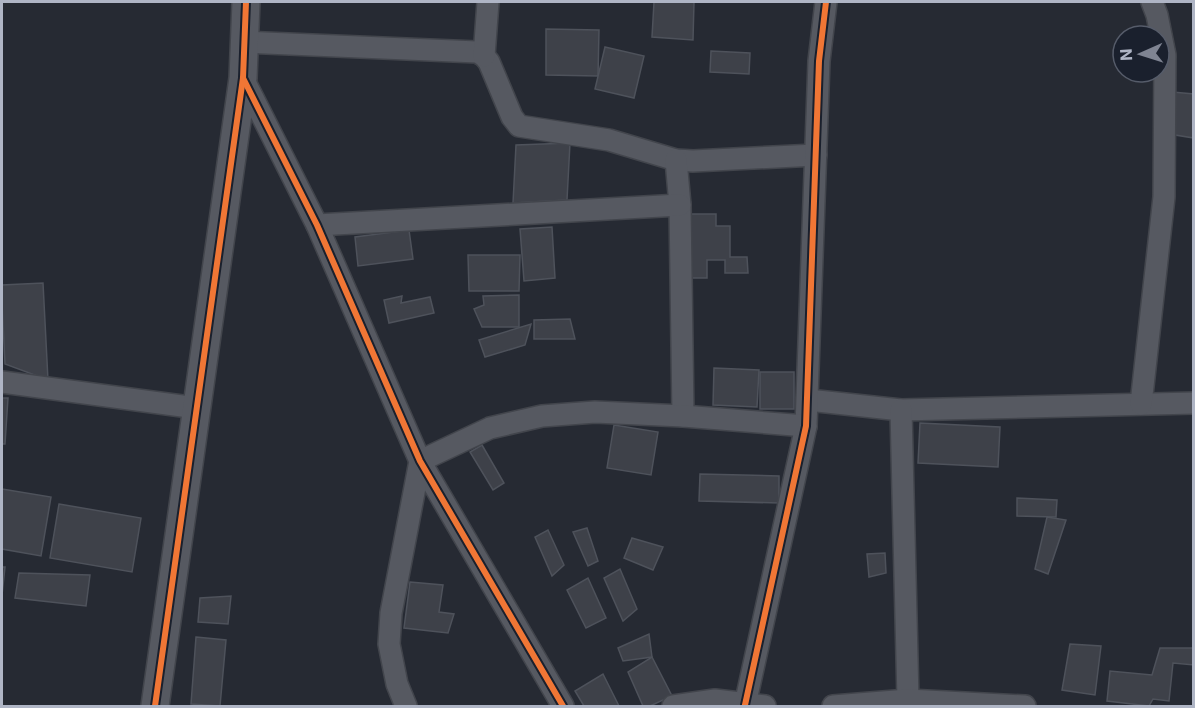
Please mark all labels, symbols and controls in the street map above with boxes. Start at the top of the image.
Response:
north arrow [1111,24,1171,84]
text: N [1116,48,1136,61]

